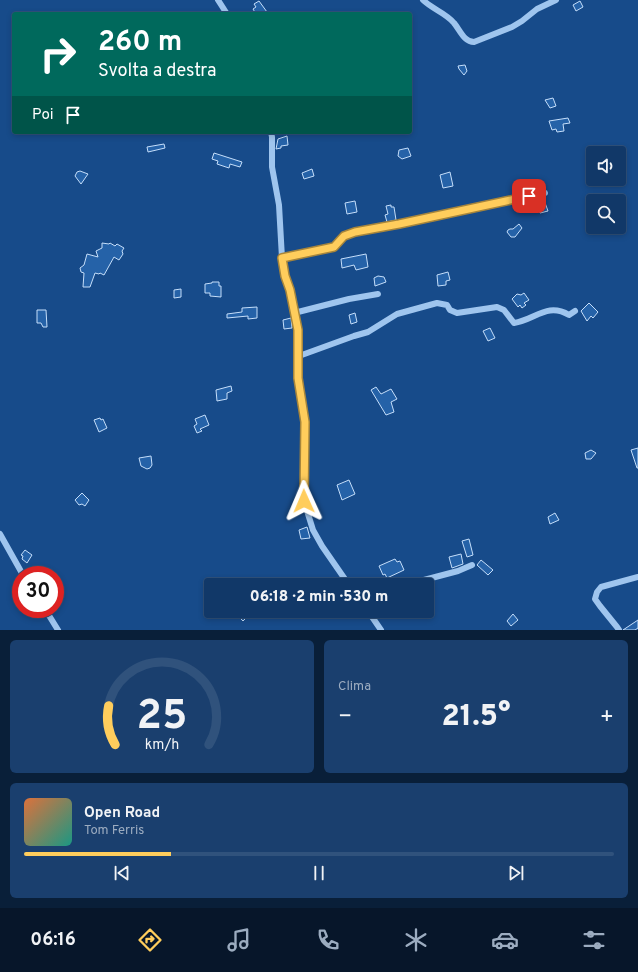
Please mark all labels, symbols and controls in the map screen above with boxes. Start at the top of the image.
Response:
text: 260 m [98,25,182,61]
icon: right [32,28,84,80]
text: Svolta a destra [98,60,216,83]
icon: arrive [62,104,84,126]
text: Poi [32,106,54,125]
map controls [586,146,626,234]
button: sound [586,146,626,186]
pin [512,179,546,213]
icon: arrive [518,185,540,207]
button: search [586,194,626,234]
position arrow [283,480,325,522]
speed limit sign: 30 [12,566,64,618]
text: 06:18 · 2 min · 530 m [250,588,388,607]
text: Clima [338,679,371,695]
text: 25 [137,690,187,743]
text: 21.5° [441,699,511,736]
text: − [338,704,352,731]
text: + [600,704,614,731]
text: km/h [145,735,179,753]
text: Open Road [84,804,160,823]
text: Tom Ferris [84,823,144,839]
icon: previous [111,862,133,884]
icon: pause [308,862,330,884]
icon: next [505,862,527,884]
icon: directions [136,926,164,954]
icon: music [225,926,253,954]
icon: phone [314,926,342,954]
icon: climate [402,926,430,954]
icon: car [491,926,519,954]
icon: filters [580,926,608,954]
text: 06:16 [30,929,76,952]

